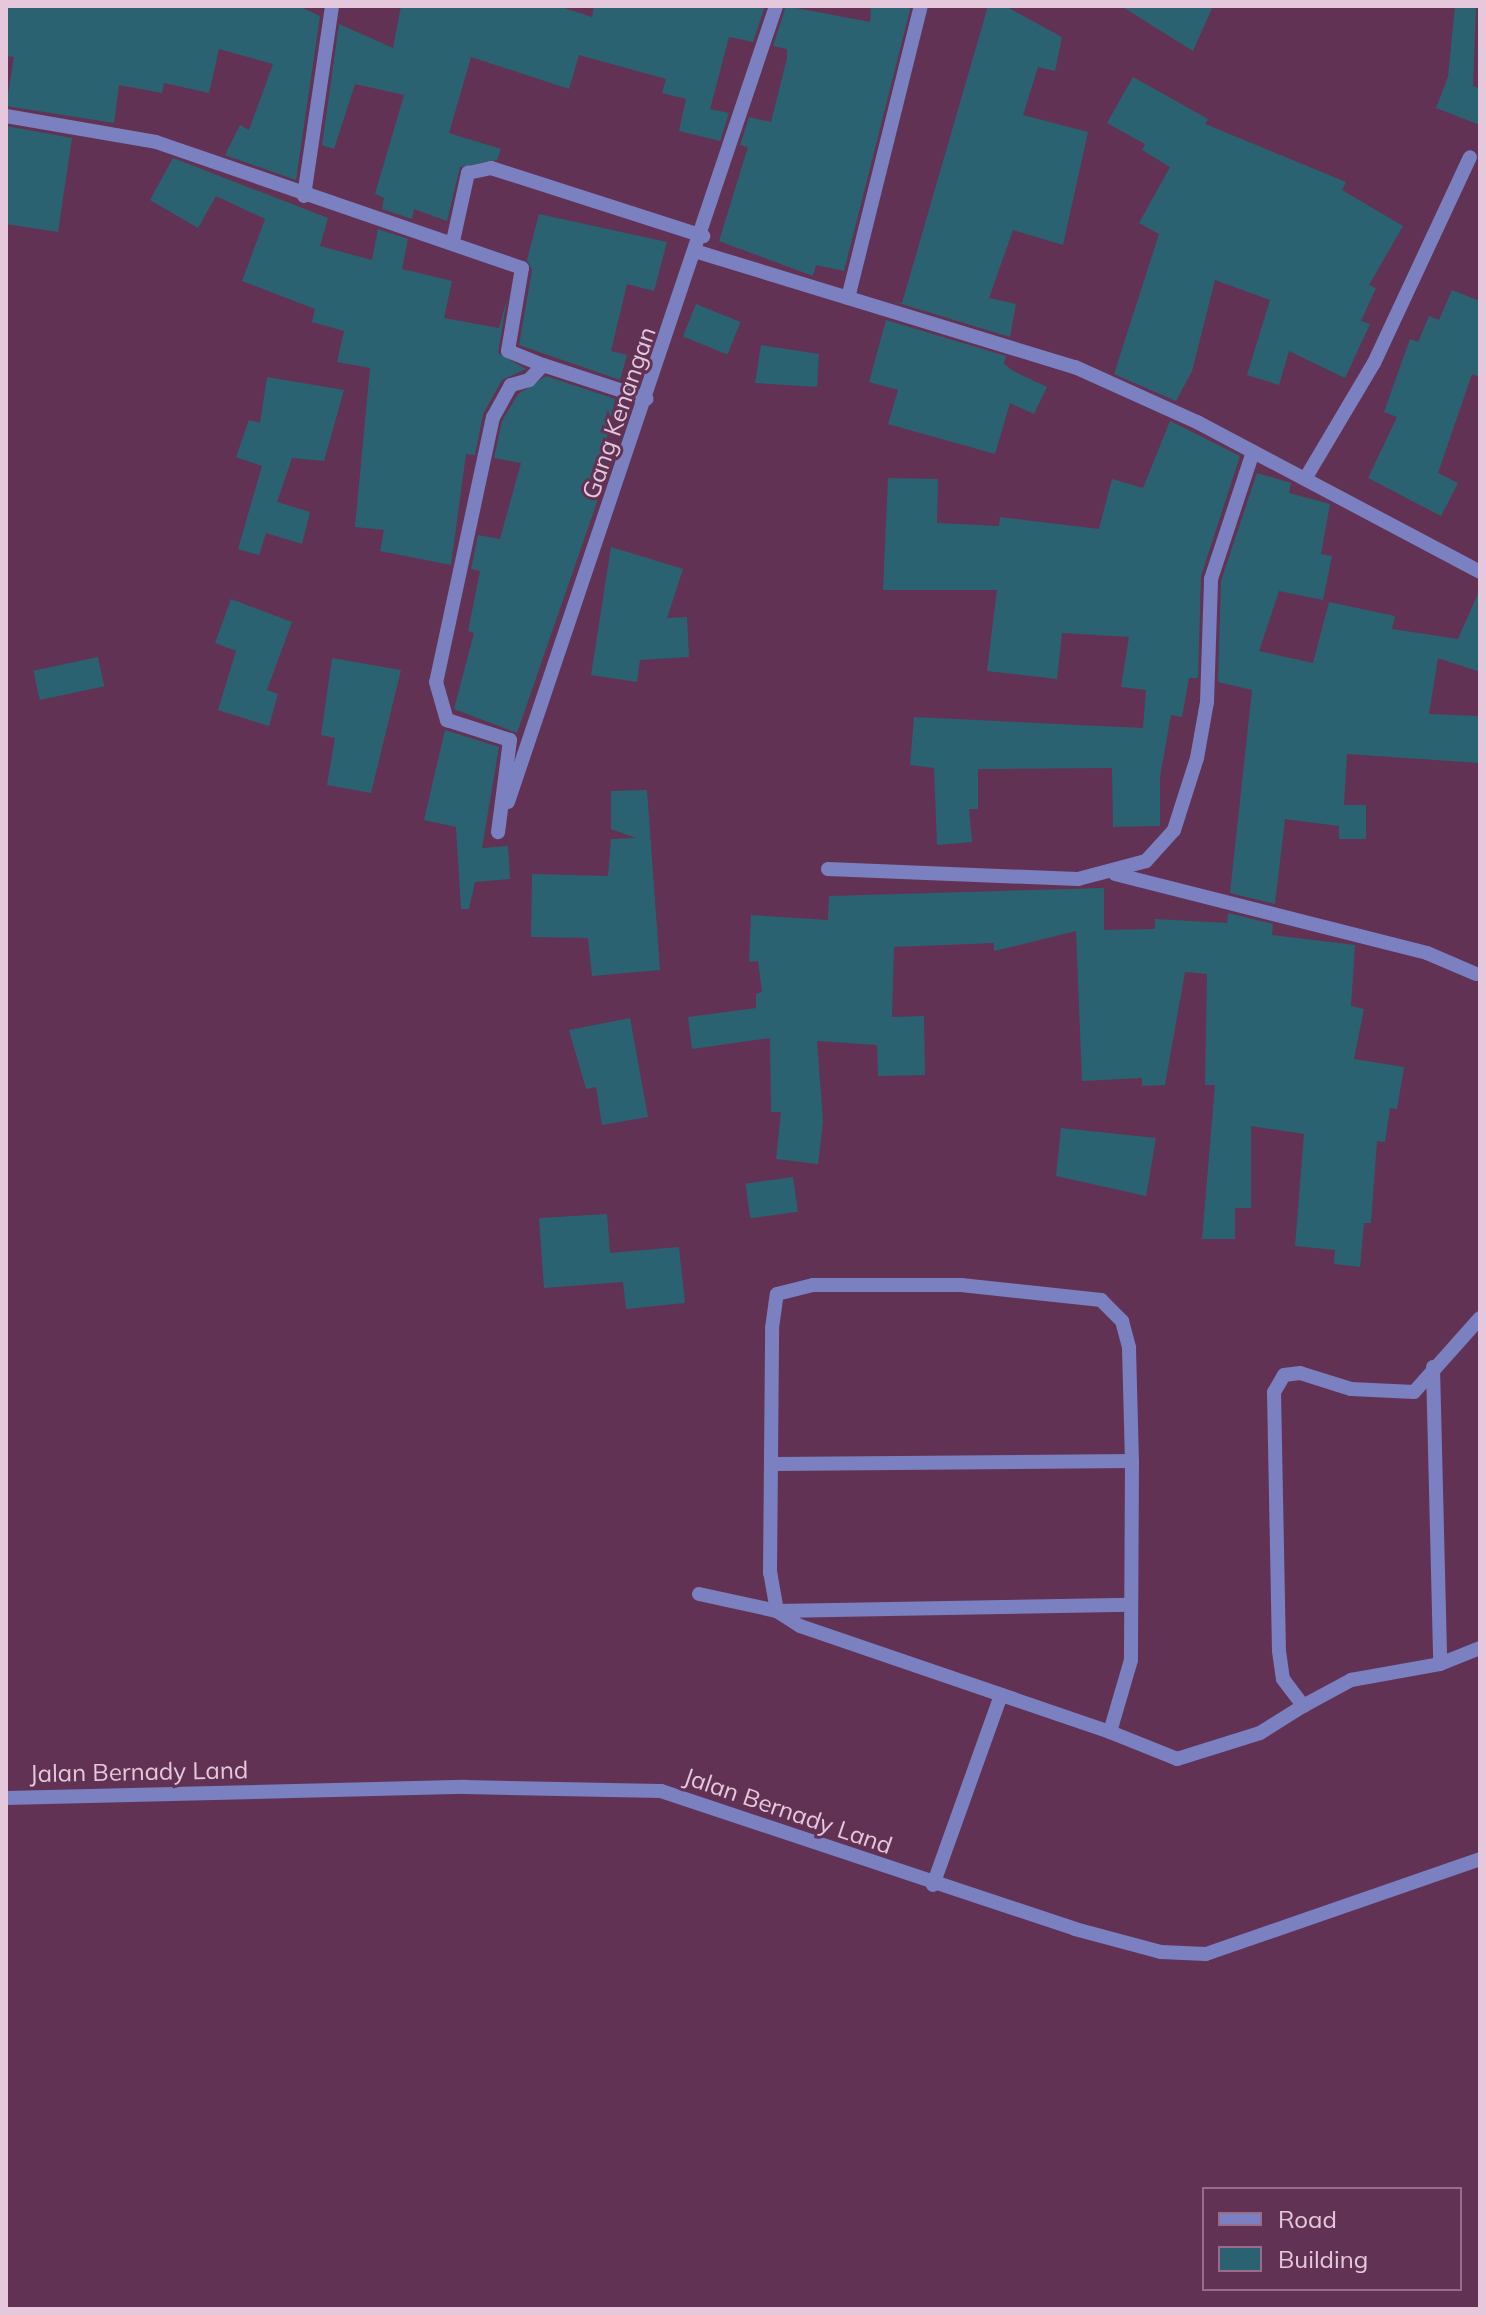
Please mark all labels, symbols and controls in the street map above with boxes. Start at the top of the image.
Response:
street label: Gang Kenangan [576,323,662,503]
street label: Jalan Bernady Land [29,1756,249,1788]
street label: Jalan Bernady Land [680,1762,896,1860]
legend [1202,2187,1462,2291]
text: Road [1278,2204,1337,2234]
text: Building [1278,2244,1368,2274]

